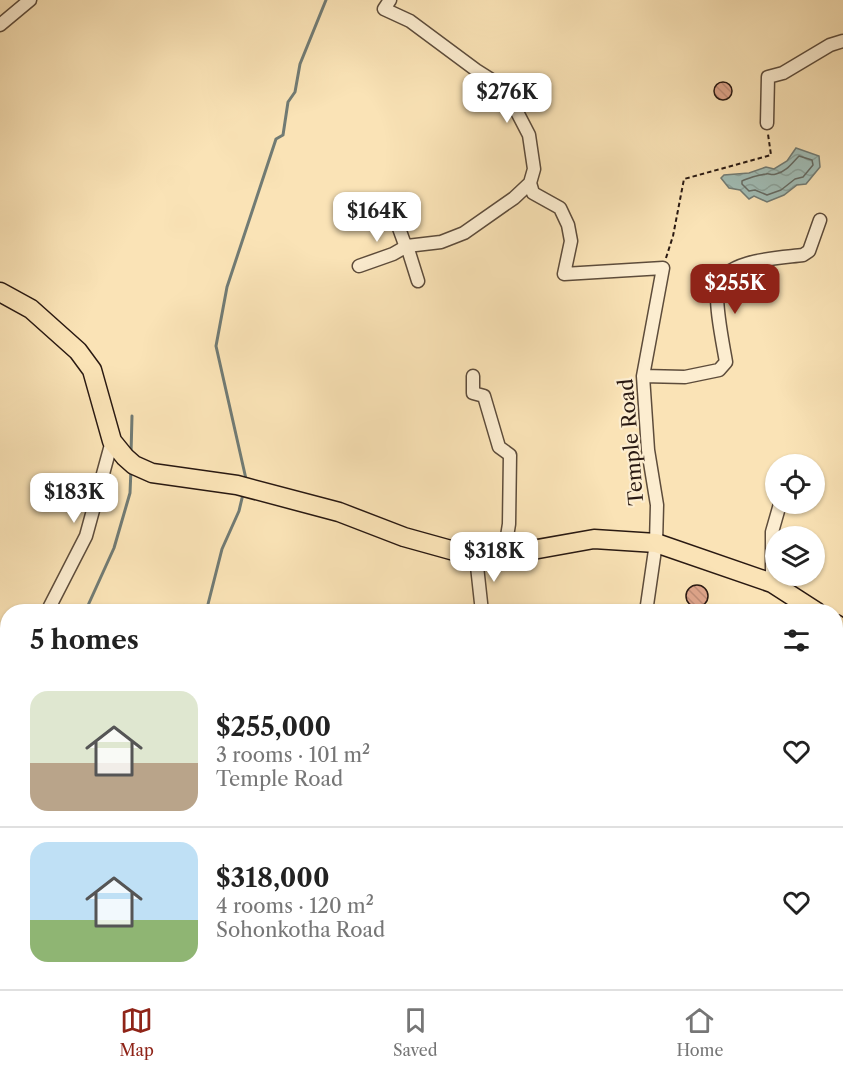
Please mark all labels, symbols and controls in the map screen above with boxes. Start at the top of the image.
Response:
pin: $276K [465,73,549,124]
text: $276K [477,80,537,104]
pin: $164K [335,192,419,243]
text: $164K [347,199,407,223]
pin: $255K [693,264,777,315]
text: $255K [704,271,766,295]
street label: Temple Road [614,378,648,506]
map controls [765,454,825,586]
button: locate [765,454,825,514]
pin: $183K [32,473,116,524]
text: $183K [44,480,104,504]
button: layers [765,526,825,586]
pin: $318K [452,532,536,583]
text: $318K [464,539,524,563]
text: 5 homes [30,624,139,656]
icon: filters [780,624,813,657]
text: $255,000 [216,711,331,743]
icon: home [78,715,150,787]
icon: heart [780,735,813,768]
text: 3 rooms · 101 m² [216,743,370,767]
text: Temple Road [216,767,343,791]
text: $318,000 [216,862,329,894]
icon: home [78,866,150,938]
icon: heart [780,886,813,919]
text: 4 rooms · 120 m² [216,894,374,918]
text: Sohonkotha Road [216,918,385,942]
tab: Map [120,1004,154,1060]
tab: Saved [393,1004,437,1060]
tab: Home [676,1004,723,1060]

